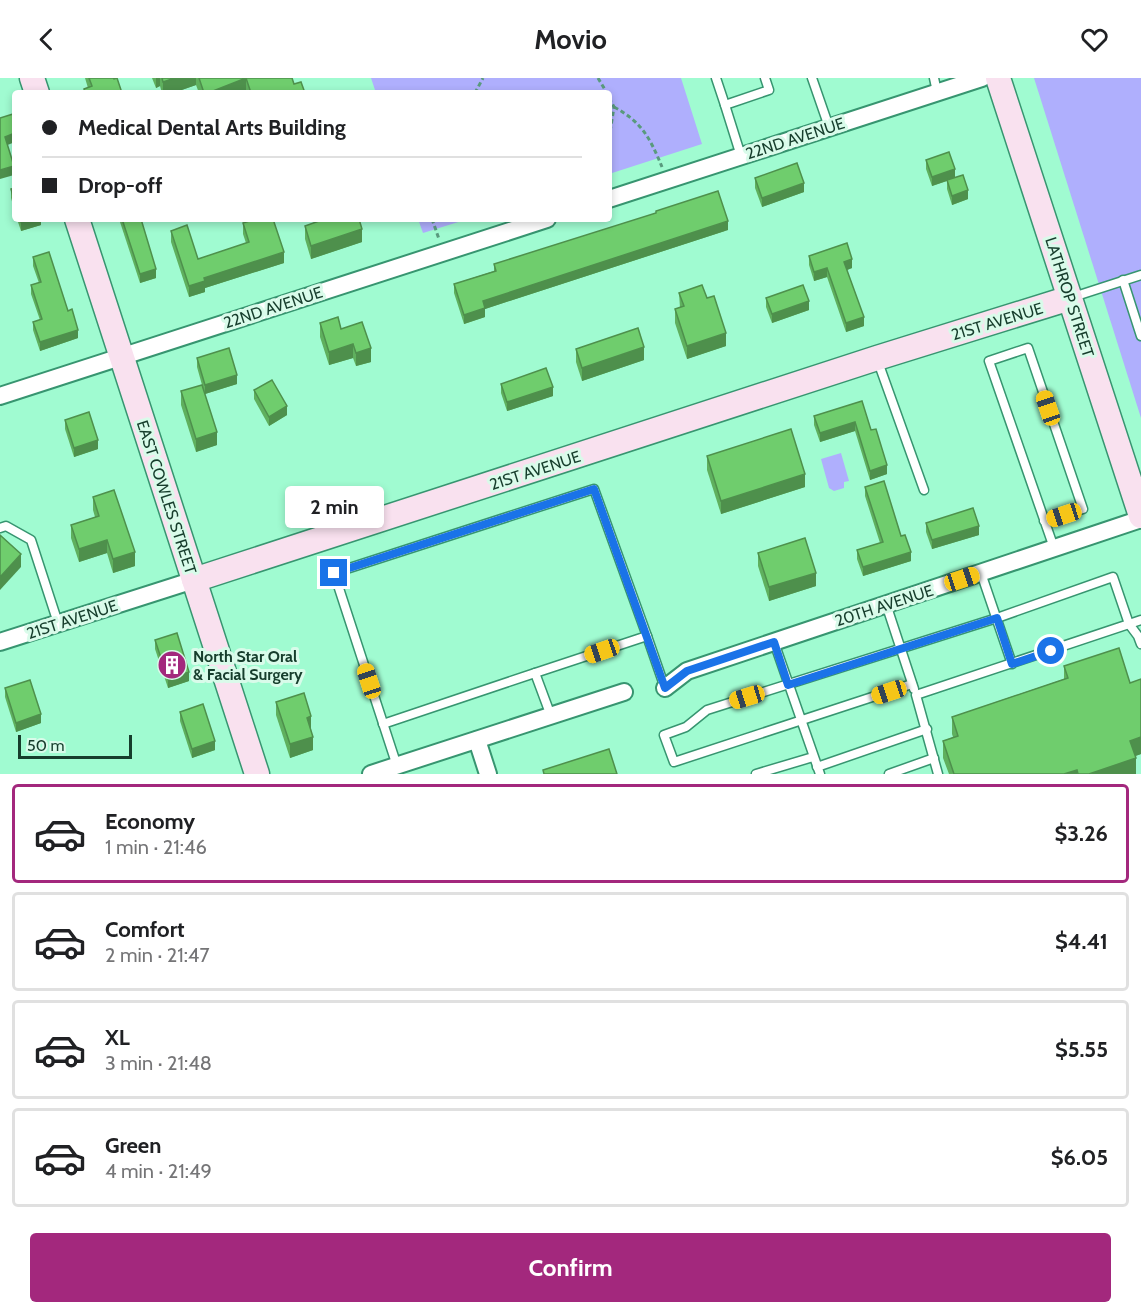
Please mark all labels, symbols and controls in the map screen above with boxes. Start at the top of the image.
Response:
icon: back [30,23,63,56]
text: Movio [534,23,607,56]
icon: heart [1078,23,1111,56]
text: Medical Dental Arts Building [78,114,346,141]
street label: 22ND AVENUE [743,114,847,163]
text: Drop-off [78,172,162,199]
street label: LATHROP STREET [1041,235,1098,360]
street label: 22ND AVENUE [221,283,325,332]
street label: 21ST AVENUE [949,299,1045,344]
car [1034,388,1062,428]
street label: EAST COWLES STREET [133,418,201,577]
street label: 21ST AVENUE [487,447,583,494]
callout: 2 min [284,486,384,528]
text: 2 min [310,495,359,519]
car [1044,501,1084,529]
route end [320,559,347,586]
car [942,565,982,593]
street label: 20TH AVENUE [833,581,936,630]
street label: 21ST AVENUE [24,596,120,643]
car [582,637,622,665]
route start [1037,637,1064,664]
place label: North Star Oral & Facial Surgery [193,647,303,684]
building icon: North Star Oral & Facial Surgery [156,649,188,681]
car [355,661,383,701]
car [869,678,909,706]
car [727,683,767,711]
scale bar [18,732,132,760]
text: 50 m [27,736,64,755]
icon: car [33,807,87,861]
text: Economy [105,808,195,835]
text: $3.26 [1054,820,1108,847]
text: 1 min · 21:46 [105,835,207,859]
icon: car [33,915,87,969]
text: Comfort [105,916,184,943]
text: $4.41 [1055,928,1108,955]
text: 2 min · 21:47 [105,943,209,967]
icon: car [33,1023,87,1077]
text: XL [105,1024,130,1051]
text: $5.55 [1055,1036,1108,1063]
text: 3 min · 21:48 [105,1051,212,1075]
icon: car [33,1131,87,1185]
text: Green [105,1132,161,1159]
text: $6.05 [1051,1144,1108,1171]
text: 4 min · 21:49 [105,1159,212,1183]
button: Confirm [30,1233,1111,1302]

